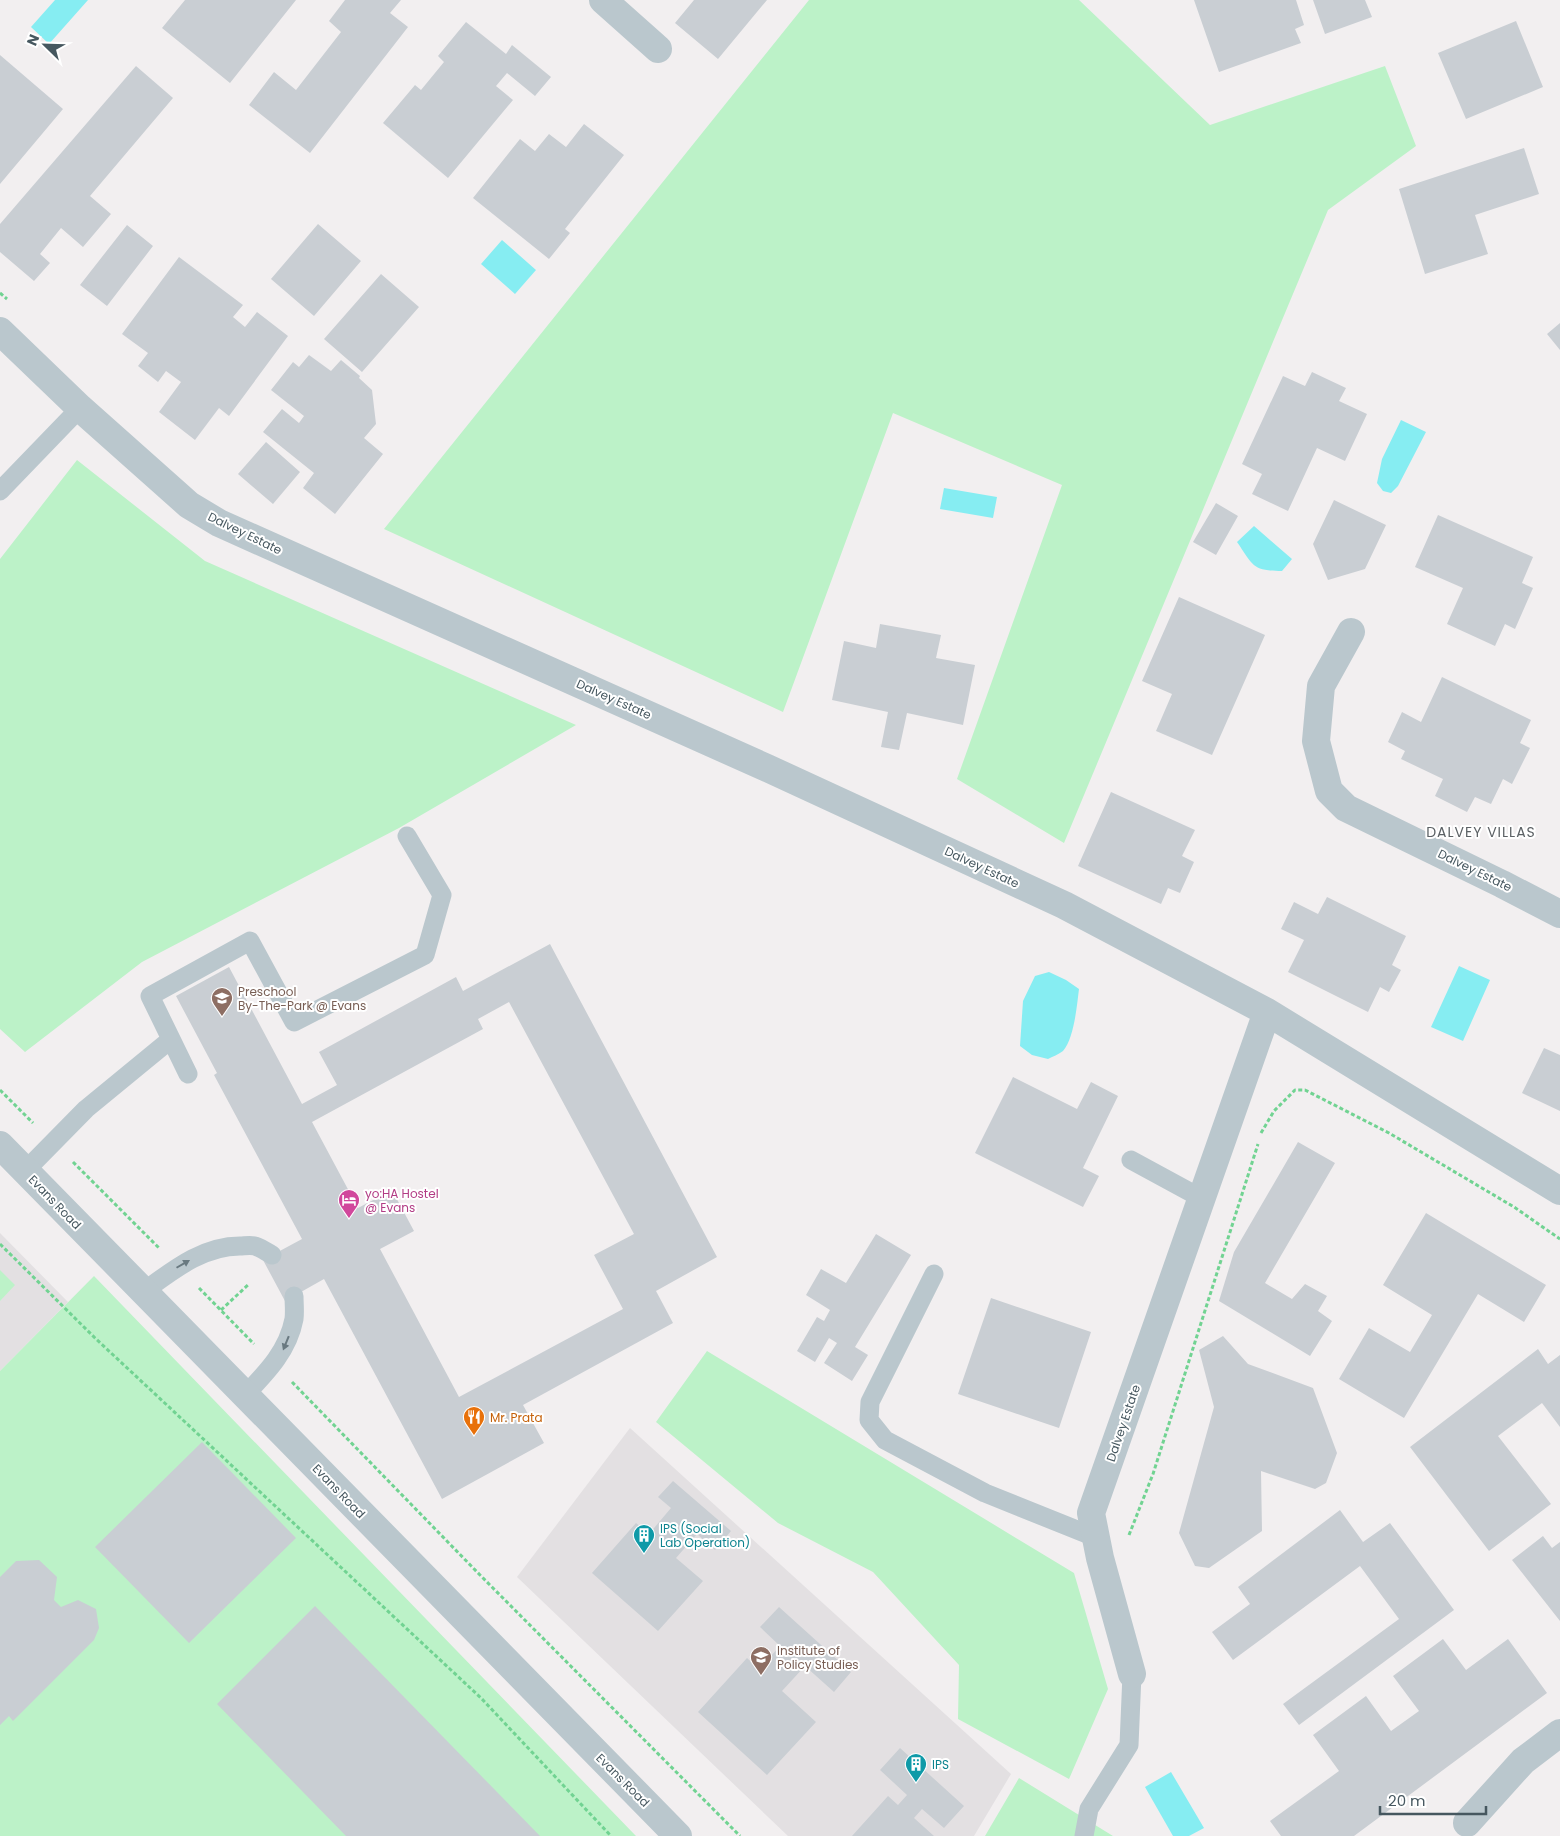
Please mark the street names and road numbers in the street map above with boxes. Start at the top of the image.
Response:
street label: Dalvey Estate [205,508,285,558]
street label: Dalvey Estate [574,675,654,723]
street label: Dalvey Estate [942,842,1022,892]
street label: Dalvey Estate [1435,845,1515,895]
street label: Evans Road [25,1171,85,1233]
street label: Dalvey Estate [1102,1382,1144,1464]
street label: Evans Road [309,1460,369,1522]
street label: Evans Road [592,1749,654,1811]

